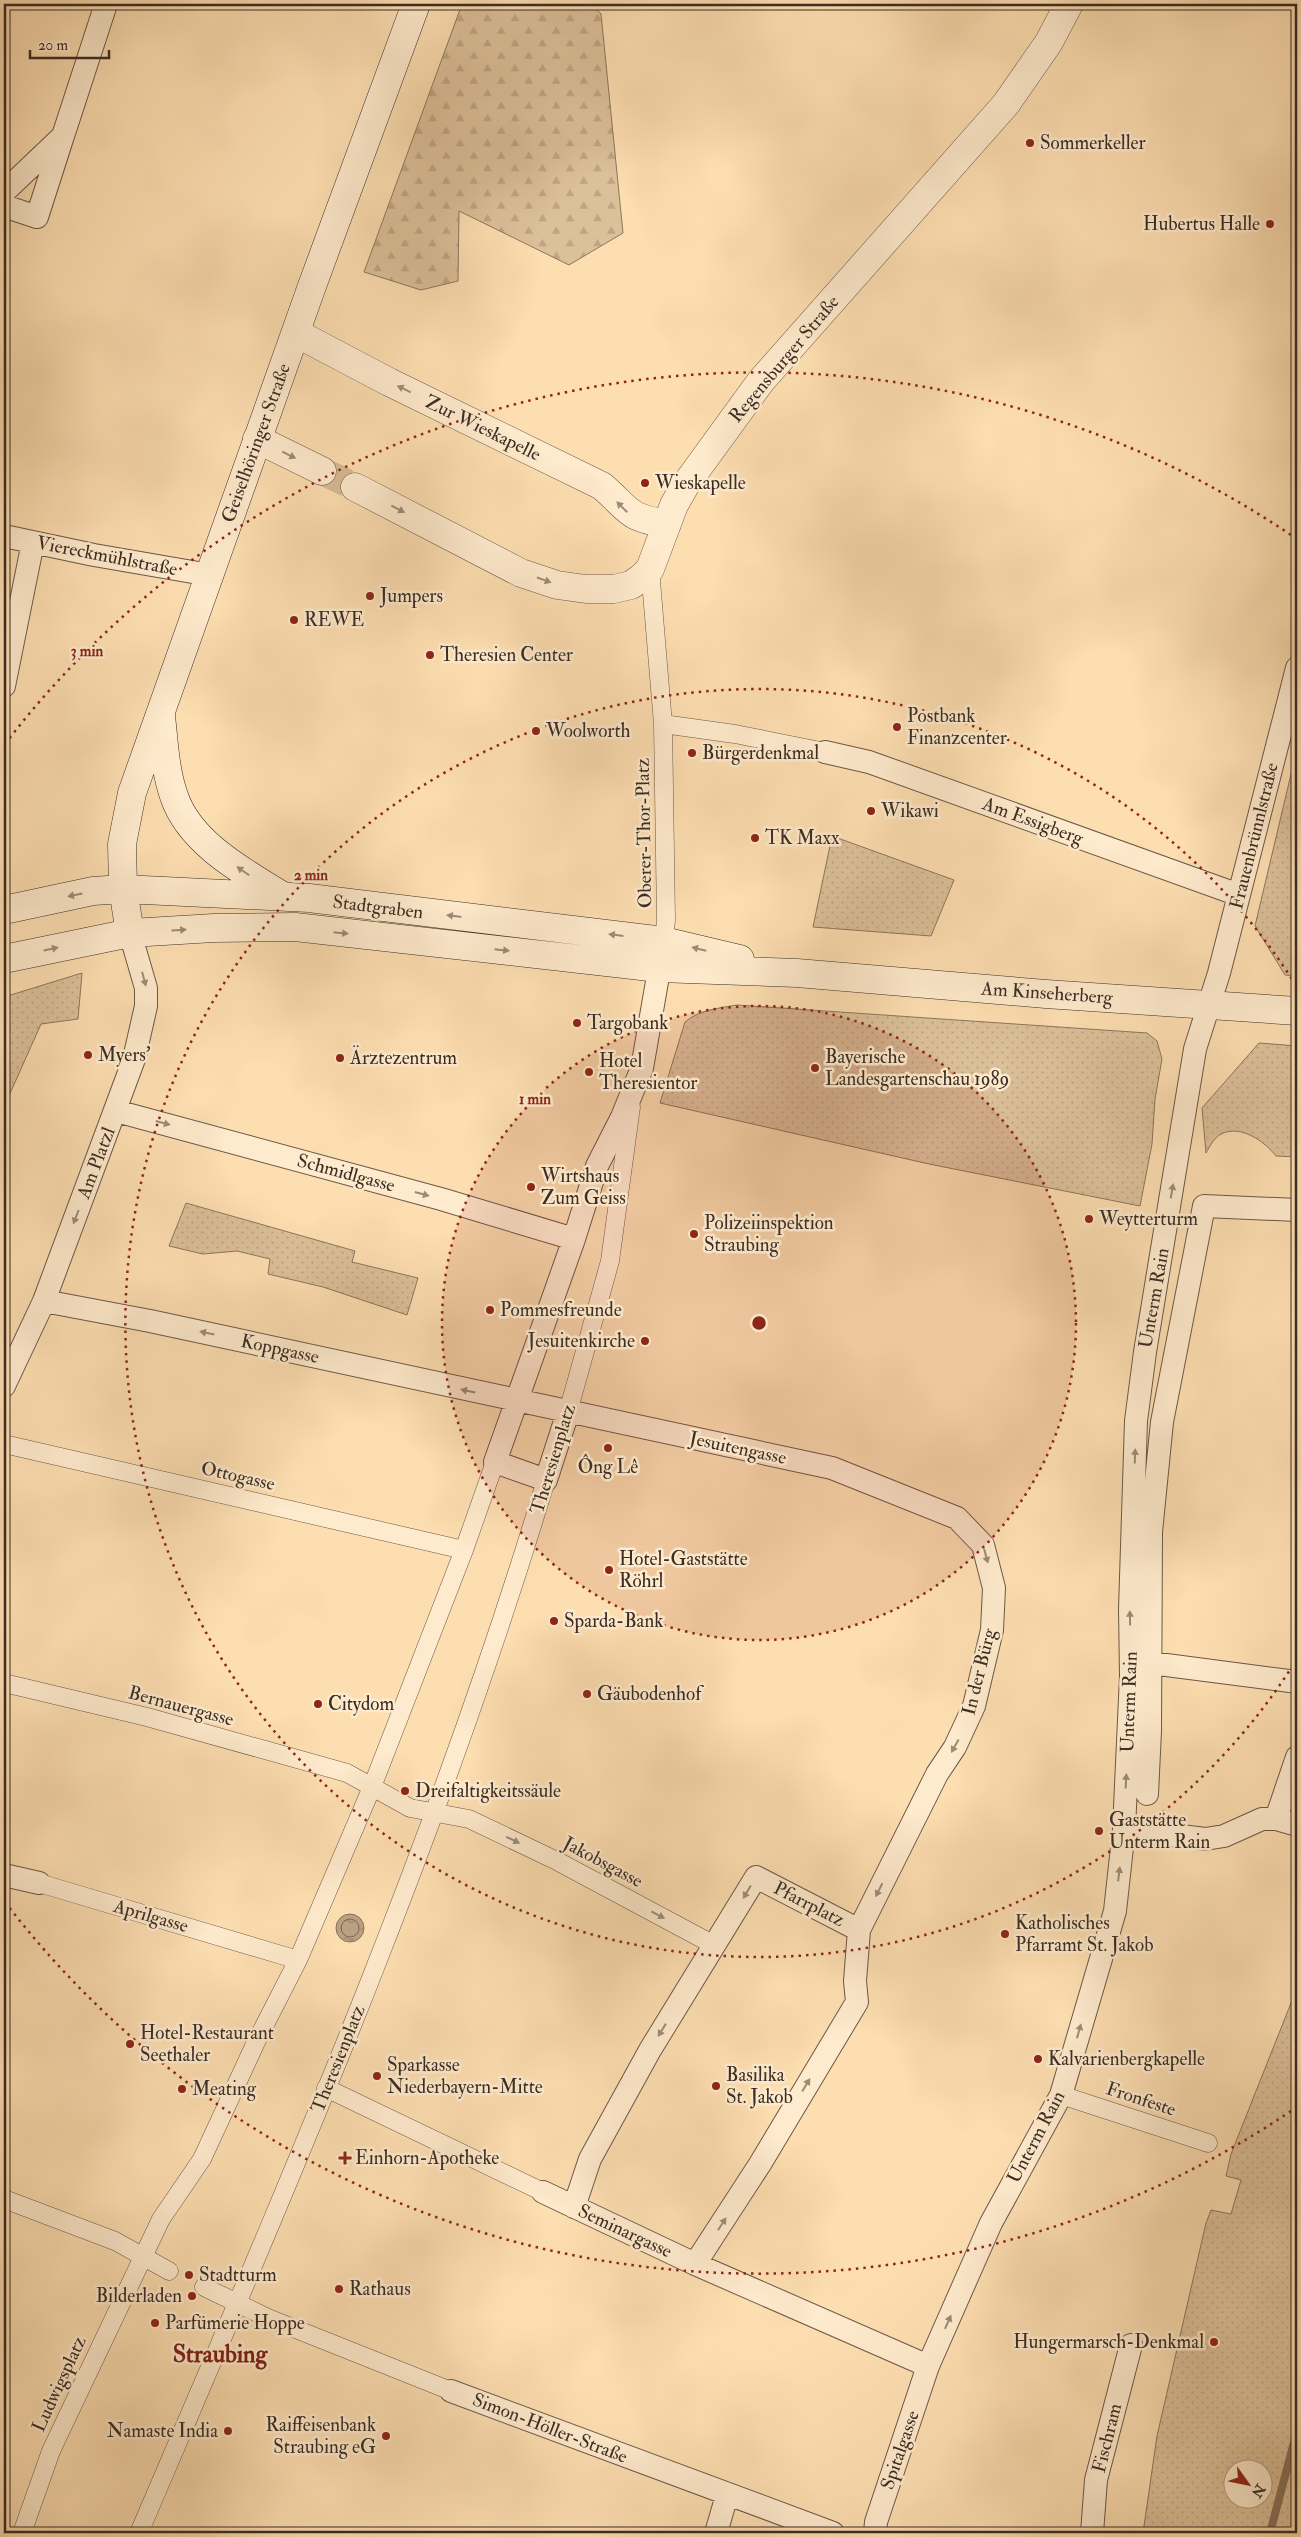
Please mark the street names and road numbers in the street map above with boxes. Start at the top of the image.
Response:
street label: Regensburger Straße [724,290,844,428]
street label: Geiselhöringer Straße [216,360,296,526]
street label: Zur Wieskapelle [421,390,545,467]
street label: Viereckmühlstraße [35,531,180,581]
street label: Oberer-Thor-Platz [631,758,657,908]
street label: Frauenbrünnlstraße [1224,760,1284,912]
street label: Am Essigberg [978,791,1087,851]
street label: Stadtgraben [331,890,425,924]
street label: Am Kinseherberg [979,976,1114,1010]
street label: Am Platzl [71,1124,121,1203]
street label: Schmidlgasse [294,1148,398,1198]
street label: Unterm Rain [1133,1246,1175,1350]
street label: Koppgasse [238,1329,321,1370]
street label: Theresienplatz [525,1401,582,1517]
street label: Jesuitengasse [686,1426,789,1470]
street label: Ottogasse [199,1456,277,1496]
street label: In der Bürg [957,1626,1002,1718]
street label: Unterm Rain [1115,1651,1143,1753]
street label: Bernauergasse [126,1680,236,1732]
street label: Jakobsgasse [558,1831,647,1893]
street label: Pfarrplatz [769,1876,849,1933]
street label: Aprilgasse [110,1894,191,1939]
street label: Theresienplatz [306,2002,371,2117]
street label: Fronfeste [1103,2076,1179,2122]
street label: Unterm Rain [1002,2086,1070,2187]
street label: Seminargasse [574,2199,676,2263]
street label: Ludwigsplatz [26,2332,93,2436]
street label: Simon-Höller-Straße [469,2387,631,2469]
street label: Fischram [1087,2401,1127,2475]
street label: Spitalgasse [875,2407,926,2493]

